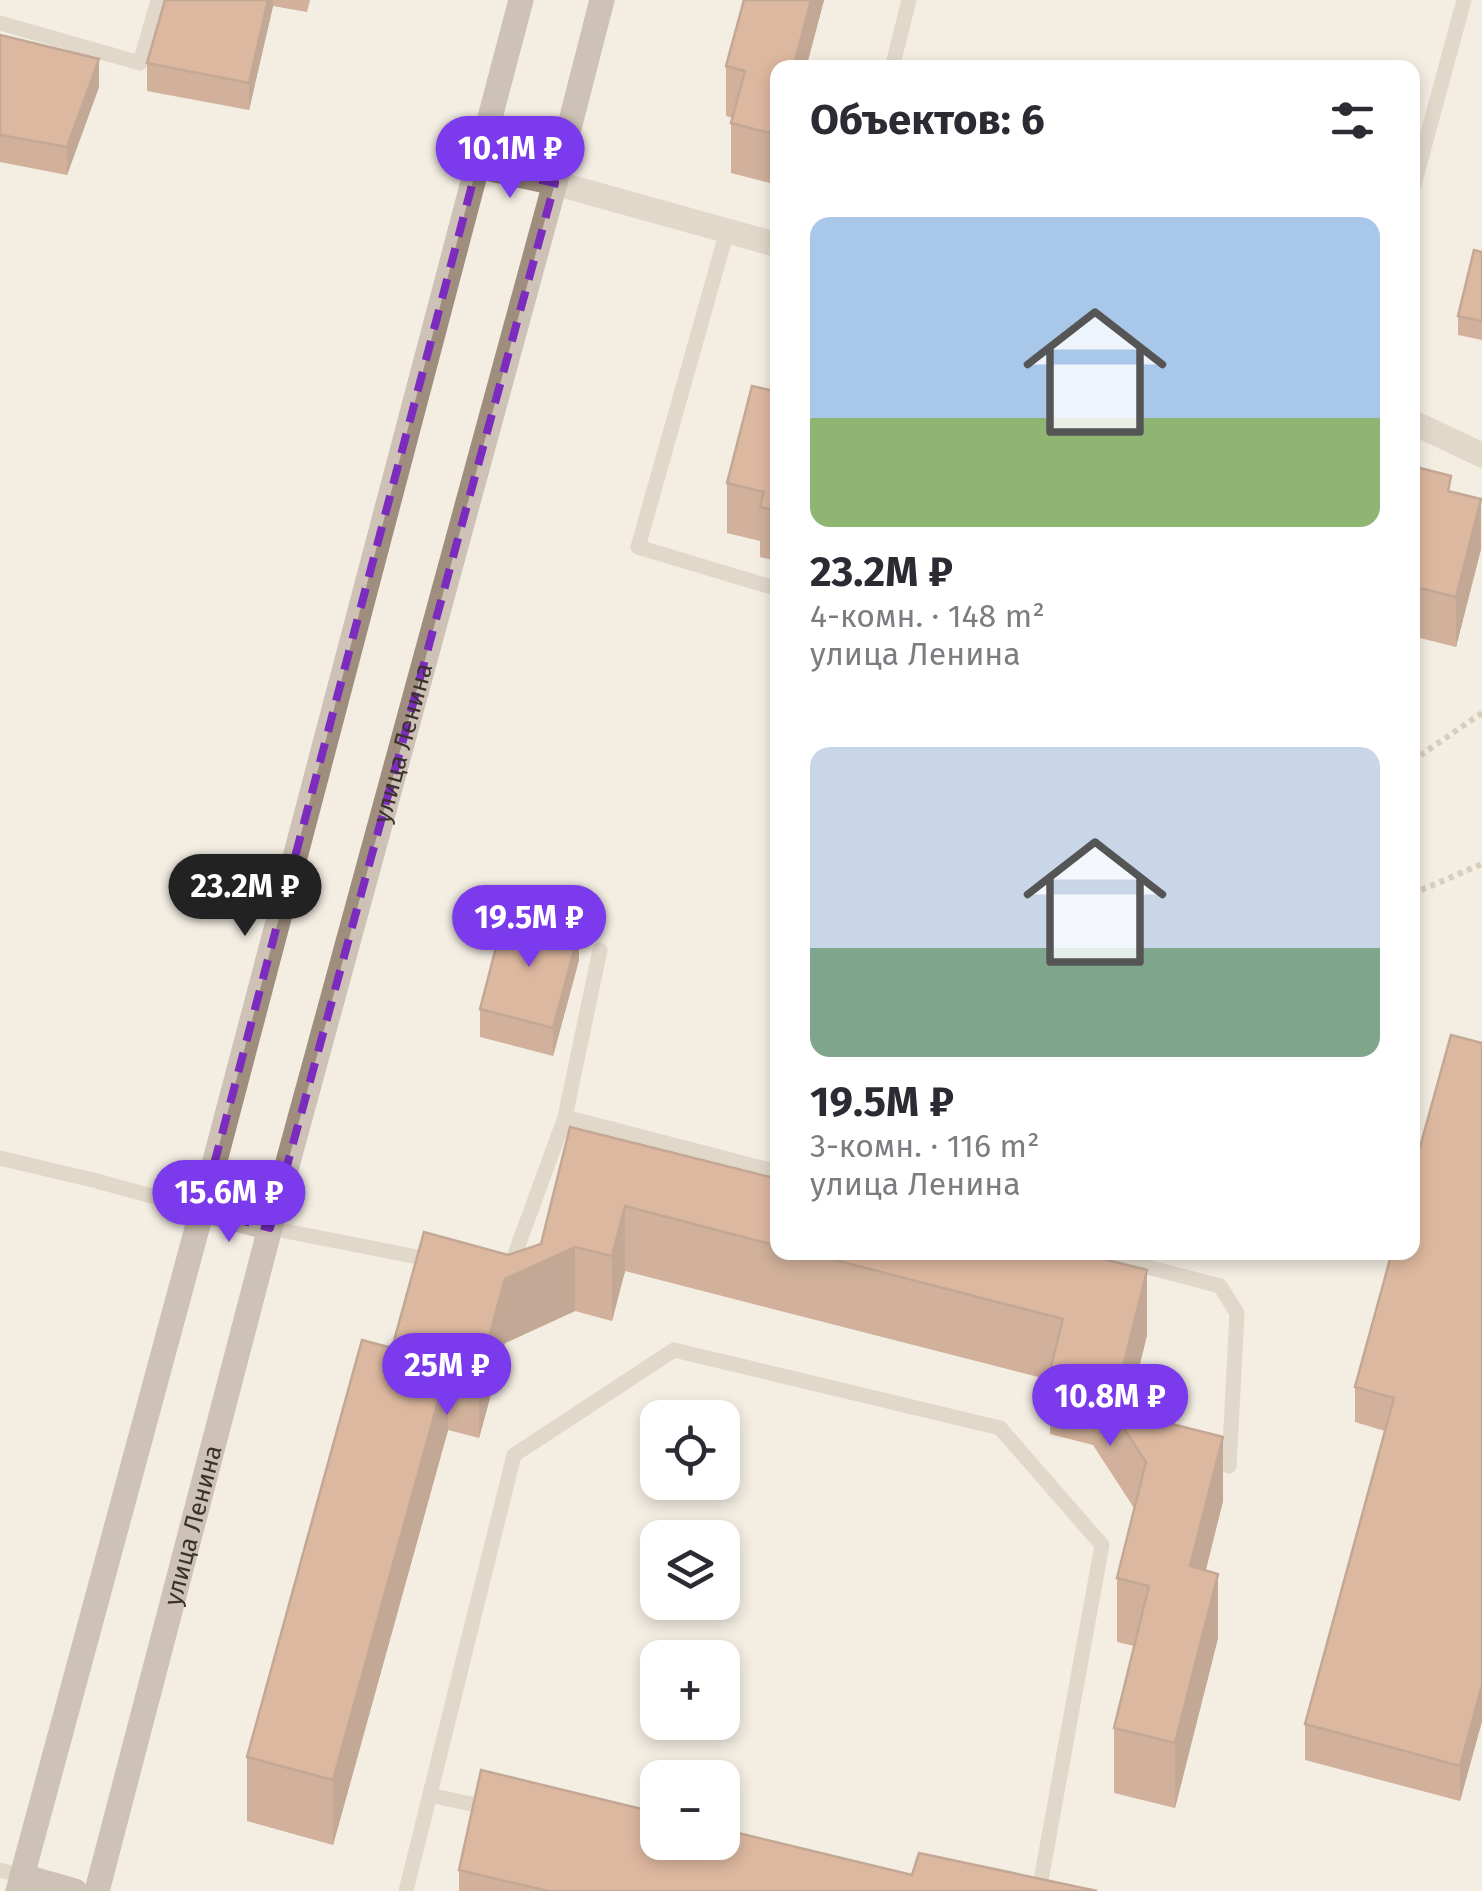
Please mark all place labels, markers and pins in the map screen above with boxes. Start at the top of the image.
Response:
pin: 10.1M ₽ [418,116,602,201]
pin: 23.2M ₽ [153,854,337,939]
pin: 19.5M ₽ [437,885,621,970]
pin: 15.6M ₽ [137,1160,321,1245]
pin: 25M ₽ [377,1333,517,1418]
pin: 10.8M ₽ [1018,1364,1202,1449]

